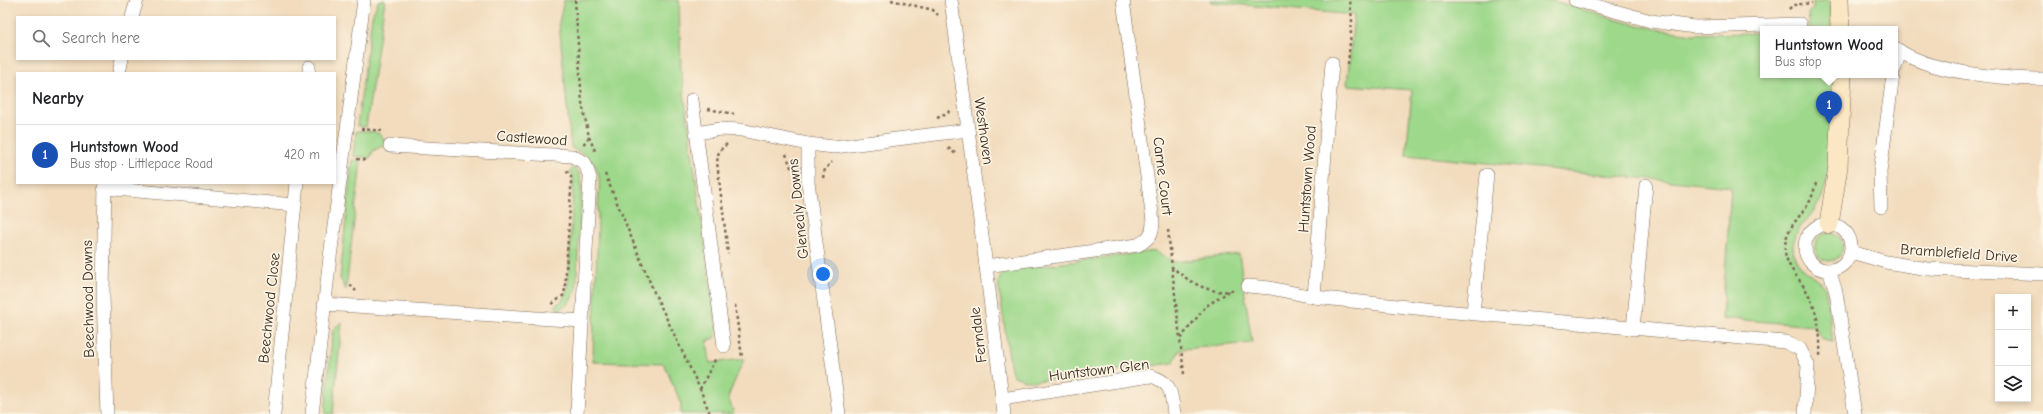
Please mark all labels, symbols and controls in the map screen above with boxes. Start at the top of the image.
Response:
search box [16,16,336,60]
popup [1760,26,1898,78]
icon: search [30,27,52,49]
text: Search here [62,29,140,47]
text: Huntstown Wood [1775,36,1883,54]
text: Bus stop [1775,54,1822,69]
text: Nearby [32,89,83,108]
pin: 1 [1816,91,1842,124]
street label: Westhaven [970,96,998,166]
street label: Huntstown Wood [1294,125,1320,233]
street label: Castlewood [496,127,568,149]
street label: Carne Court [1149,136,1177,217]
text: Huntstown Wood [70,138,178,156]
text: 1 [42,147,48,162]
text: 420 m [284,147,320,162]
text: Bus stop · Littlepace Road [70,156,213,171]
street label: Glenealy Downs [784,158,812,260]
street label: Beechwood Downs [78,240,98,358]
street label: Bramblefield Drive [1900,240,2019,266]
street label: Beechwood Close [254,251,284,364]
your location [813,264,833,284]
map controls [1995,294,2031,402]
button: + [1995,294,2031,330]
street label: Ferndale [966,306,990,364]
button: − [1995,330,2031,366]
street label: Huntstown Glen [1048,355,1150,385]
button: layers [1995,366,2031,402]

